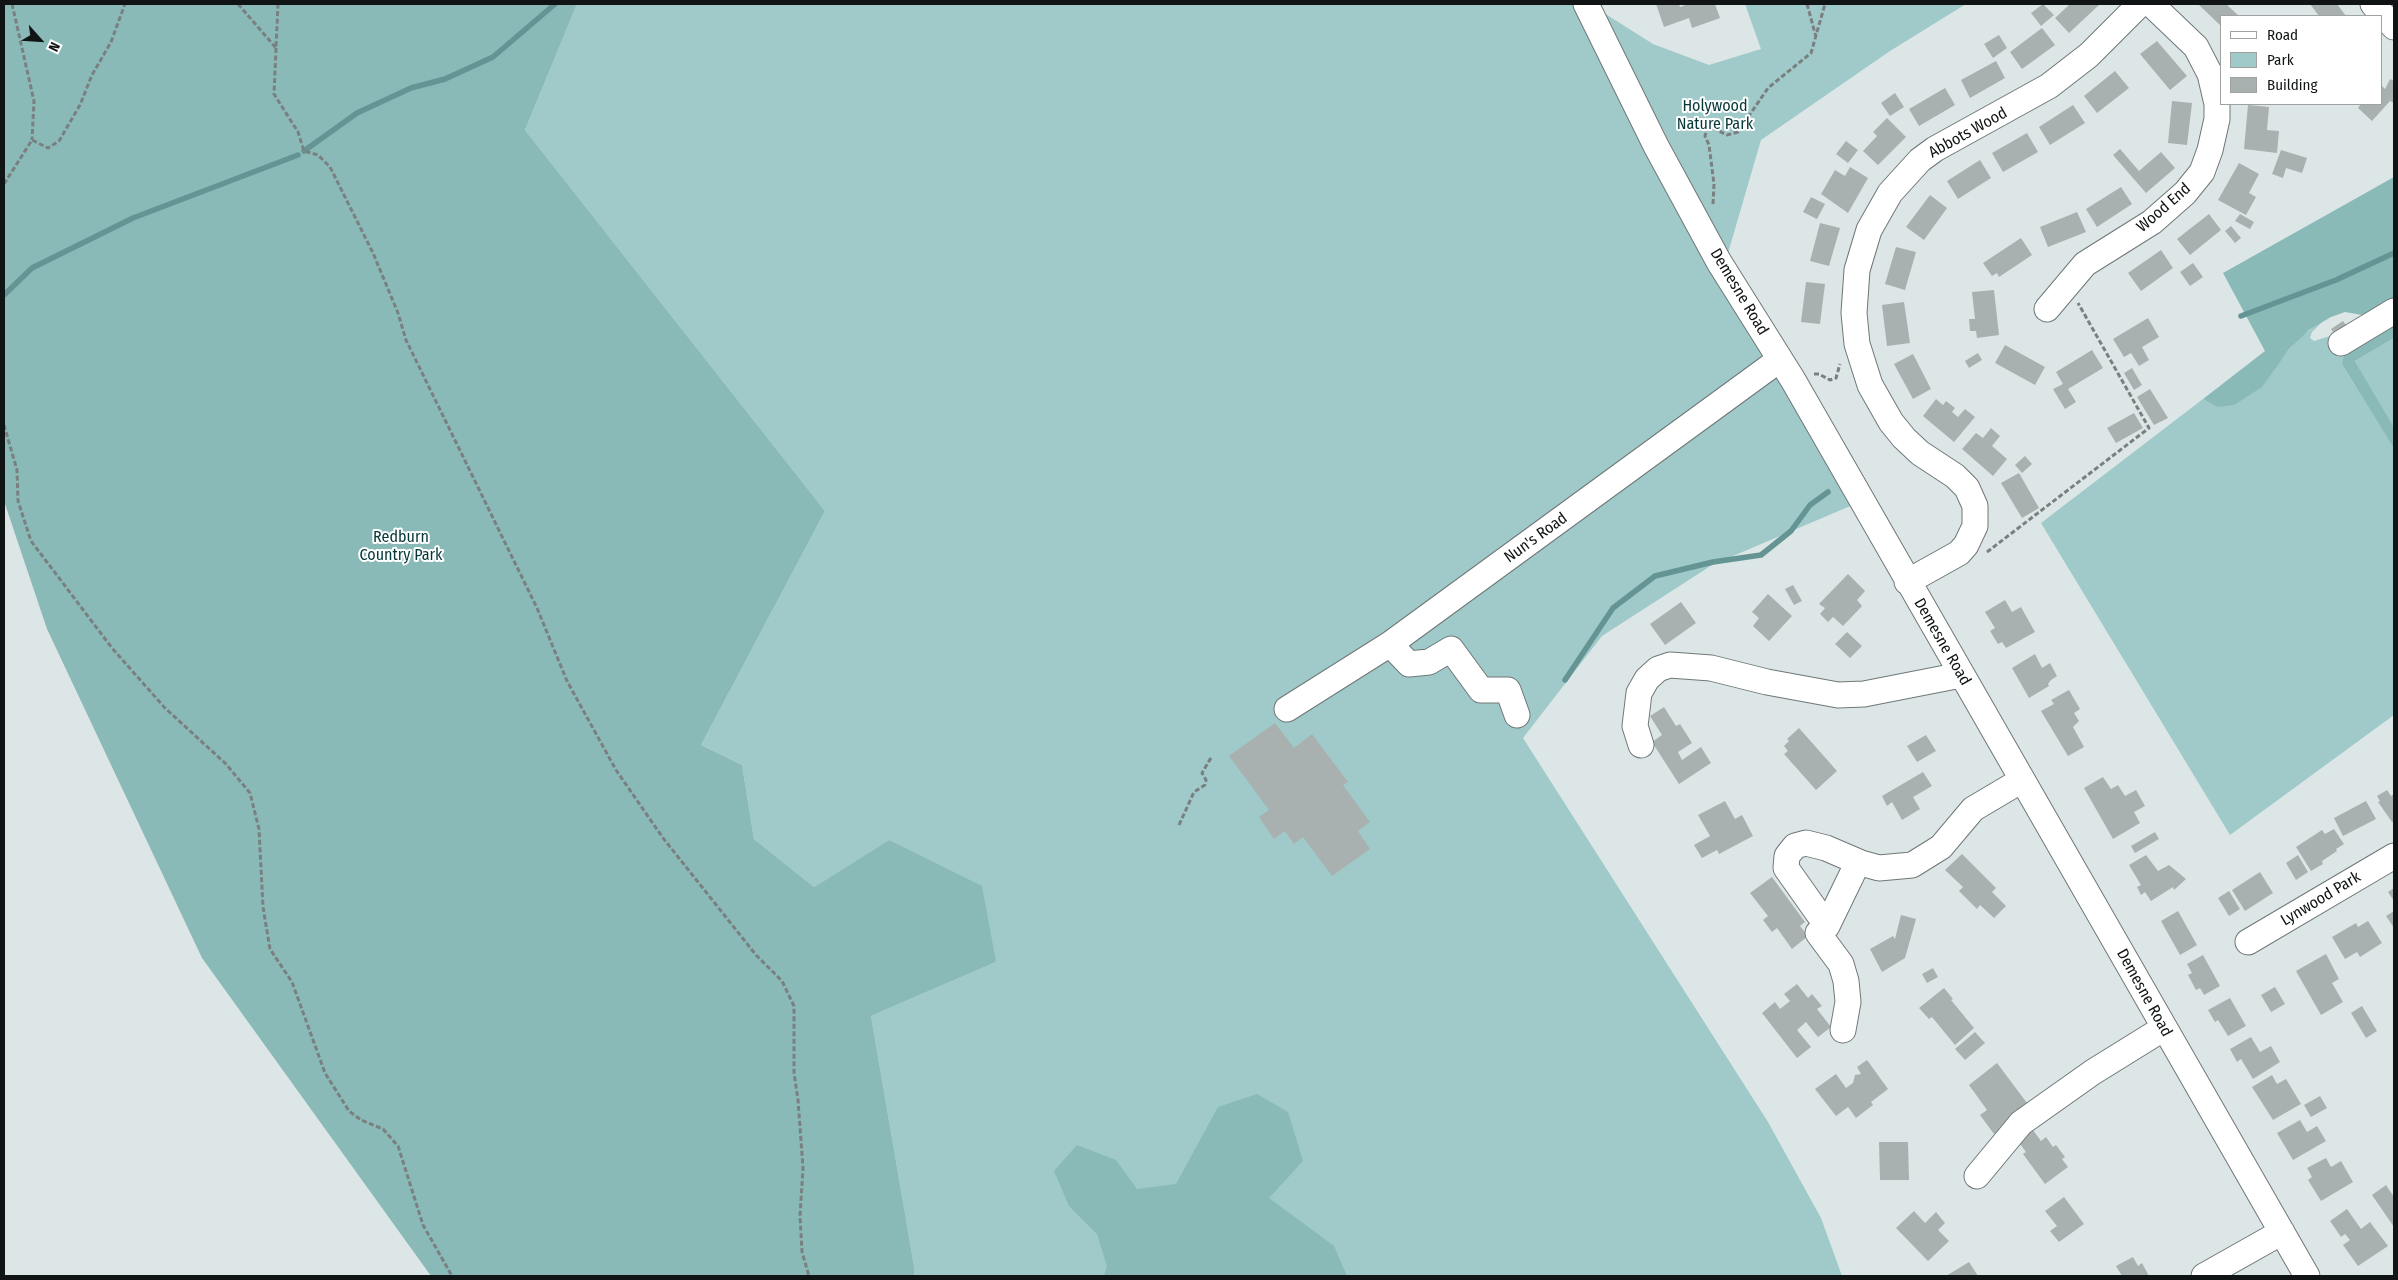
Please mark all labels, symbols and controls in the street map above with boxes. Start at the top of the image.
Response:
north arrow [15,15,65,65]
legend [2220,15,2383,105]
text: Road [2267,26,2298,44]
text: N [44,39,63,54]
text: Park [2267,51,2294,69]
text: Building [2267,76,2318,94]
park label: Holywood Nature Park [1677,97,1753,135]
street label: Abbots Wood [1925,104,2011,162]
street label: Wood End [2133,179,2195,237]
street label: Demesne Road [1706,245,1772,339]
street label: Nun's Road [1501,509,1571,567]
park label: Redburn Country Park [359,528,443,566]
street label: Demesne Road [1909,595,1975,689]
street label: Lynwood Park [2278,868,2364,930]
street label: Demesne Road [2112,946,2176,1040]

